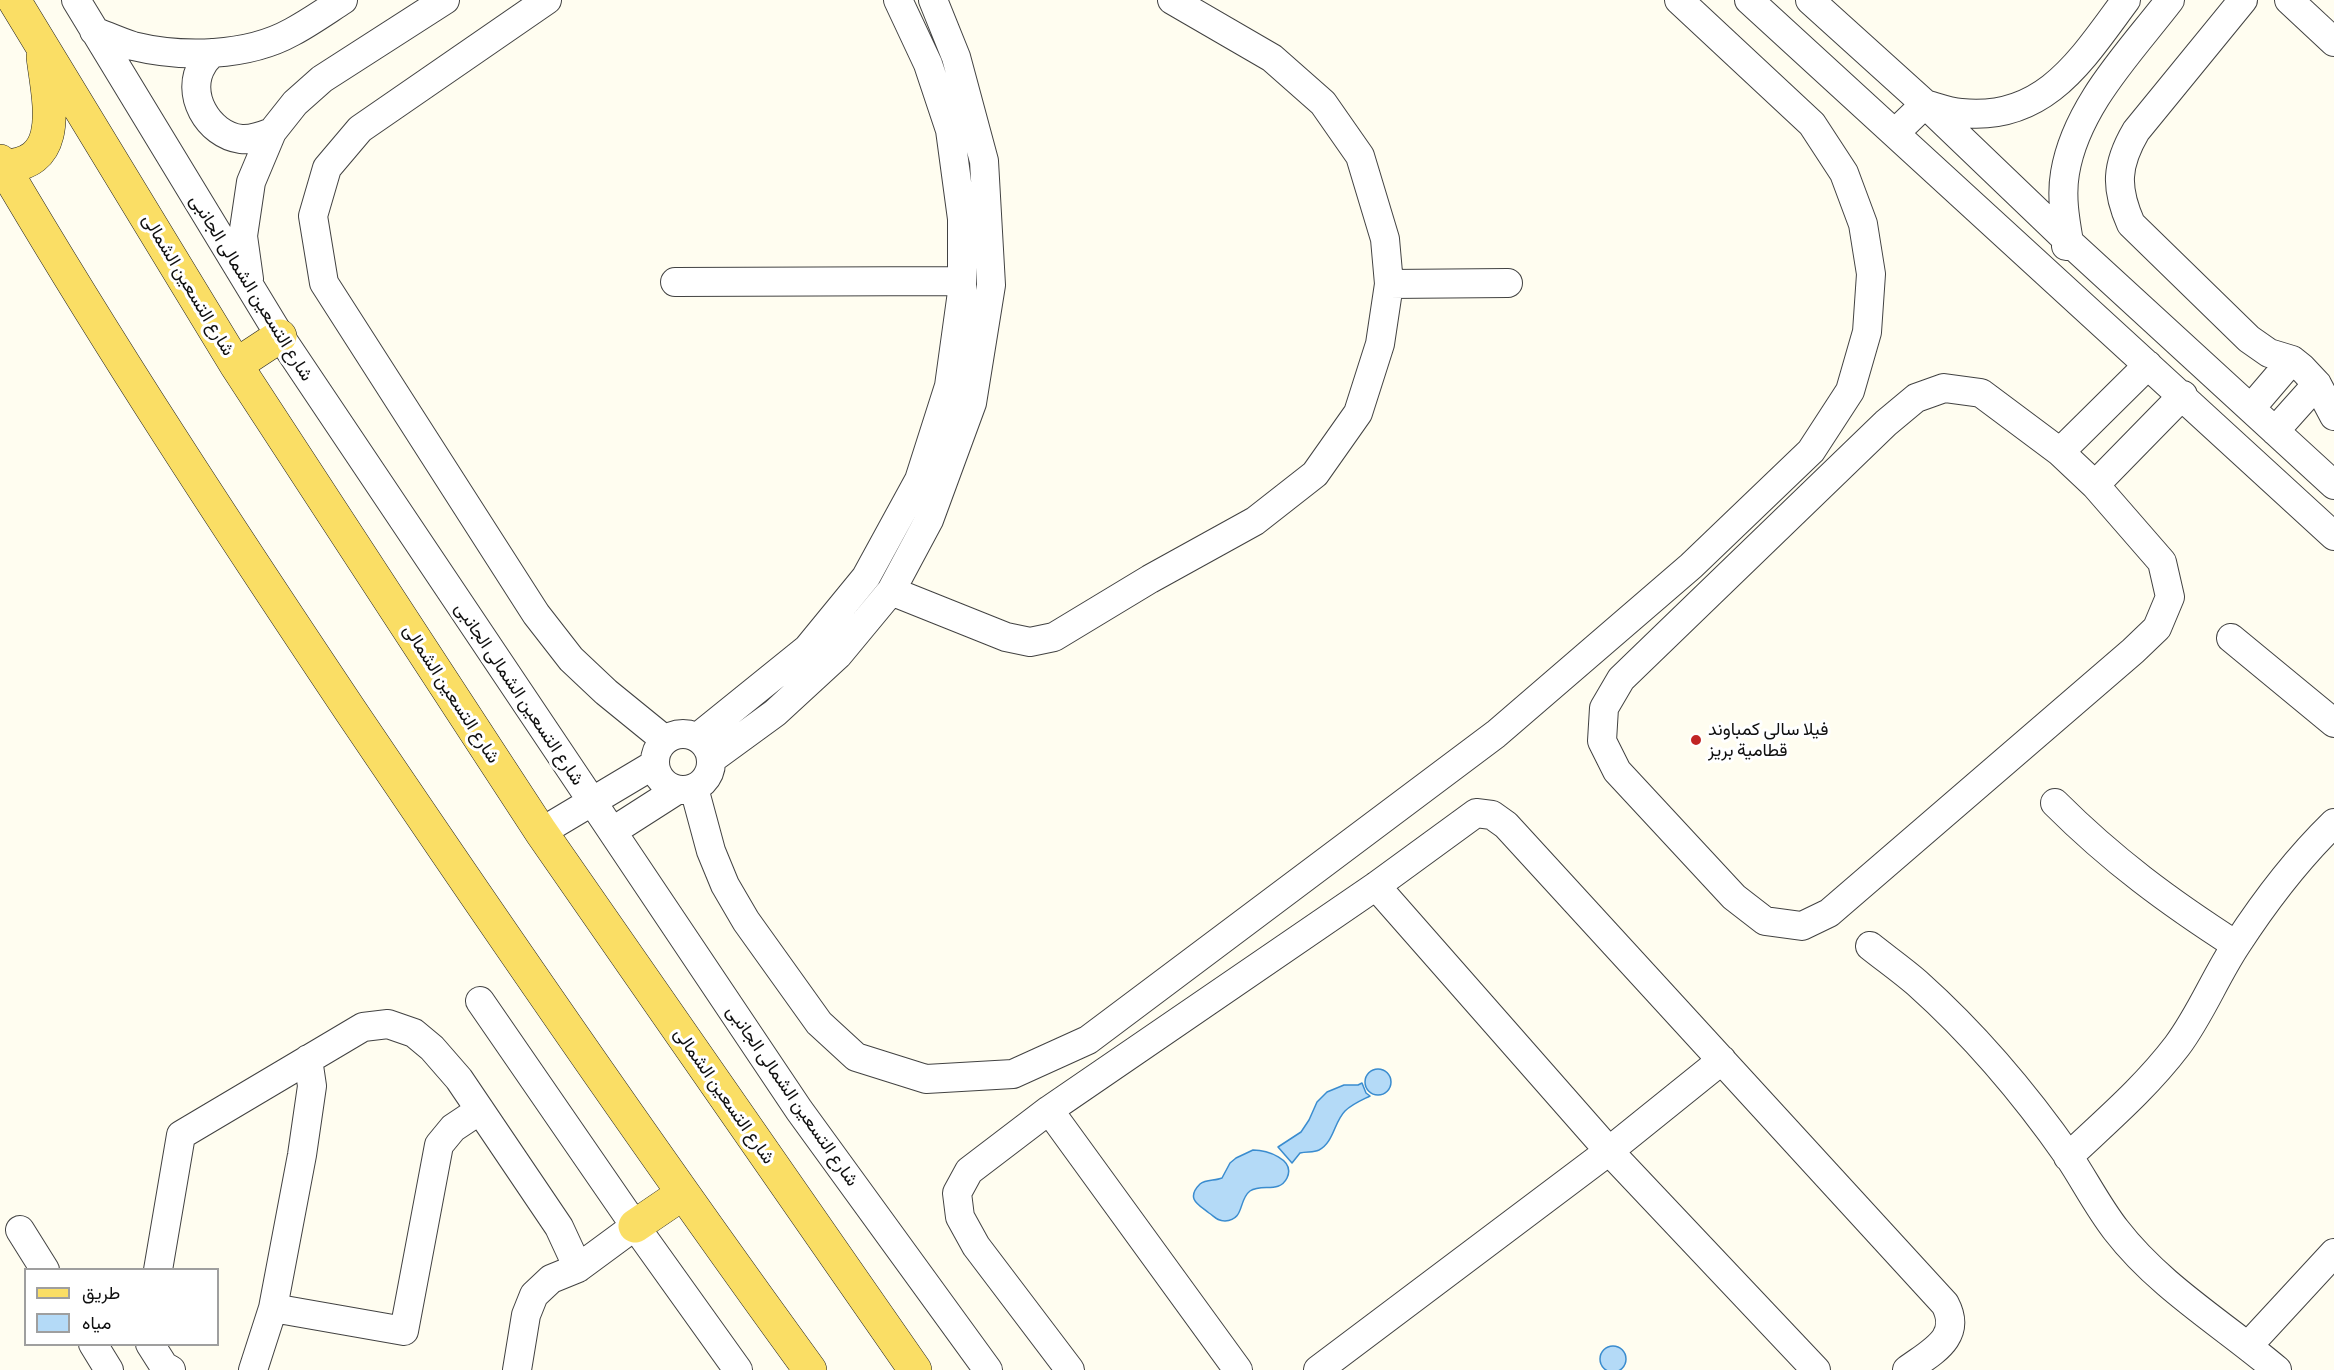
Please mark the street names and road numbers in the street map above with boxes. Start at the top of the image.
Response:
street label: شارع التسعين الشمالى الجانبى [185,191,317,385]
street label: شارع التسعين الشمالى [137,210,239,360]
street label: شارع التسعين الشمالى الجانبى [450,598,588,790]
street label: شارع التسعين الشمالى [398,620,504,768]
street label: شارع التسعين الشمالى الجانبى [721,1001,863,1191]
street label: شارع التسعين الشمالى [669,1024,779,1168]

